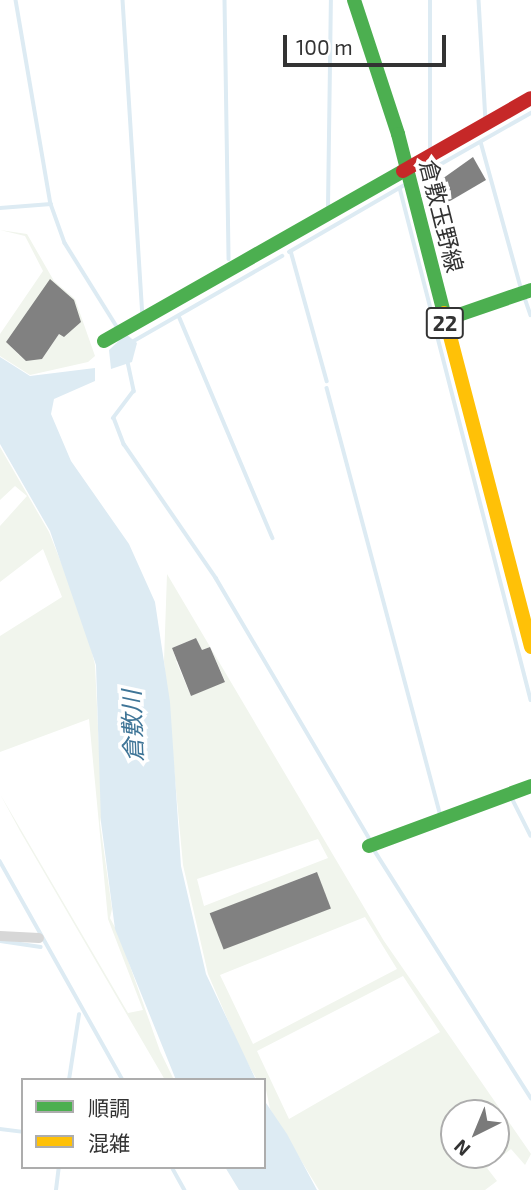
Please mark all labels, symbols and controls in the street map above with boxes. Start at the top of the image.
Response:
scale bar [286,21,449,65]
text: 100 m [296,34,353,59]
street label: 倉敷玉野線 [415,157,469,275]
road number: 22 [426,306,464,340]
water label: 倉敷川 [116,690,148,762]
legend [21,1078,266,1169]
text: 順調 [88,1095,130,1120]
north arrow [440,1099,510,1169]
text: 混雑 [88,1130,130,1155]
text: N [449,1135,475,1161]

